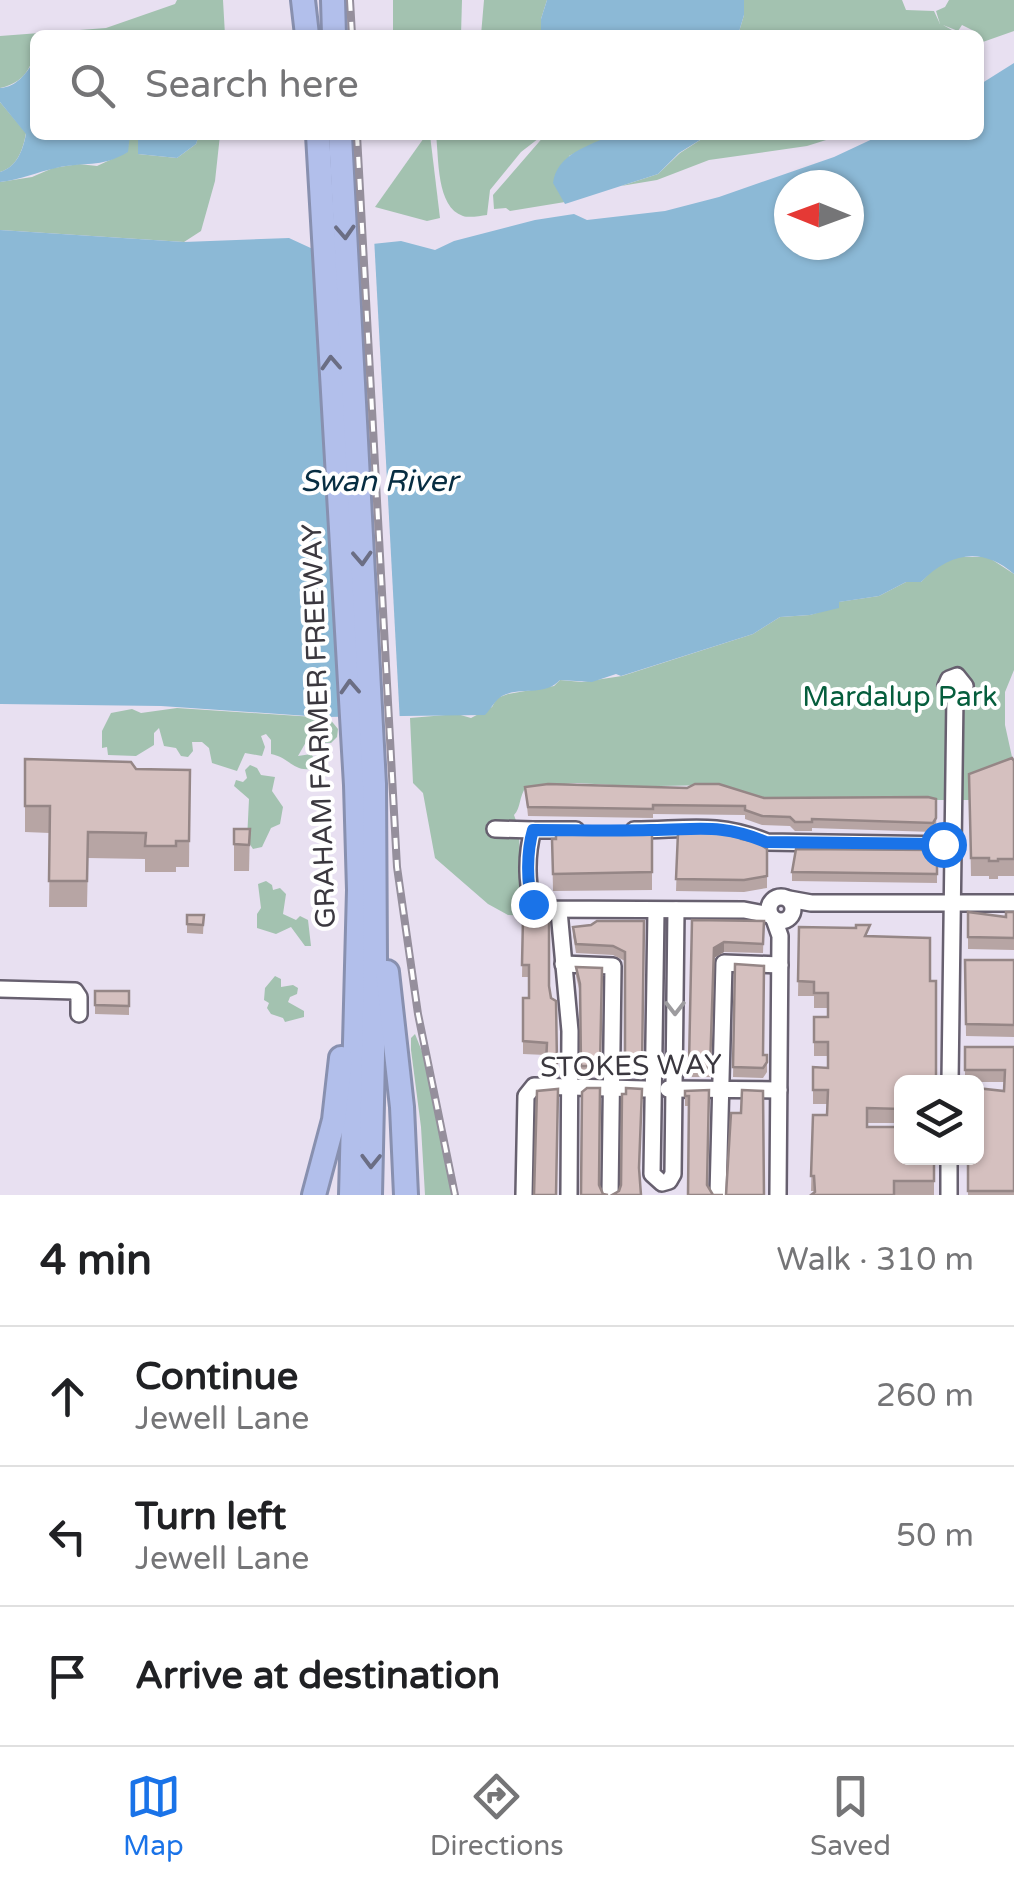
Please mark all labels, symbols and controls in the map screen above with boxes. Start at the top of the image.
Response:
search box [30,30,984,140]
icon: search [65,58,120,113]
text: Search here [145,62,359,108]
north arrow [774,170,864,260]
one-way arrow [334,225,355,241]
one-way arrow [321,354,342,370]
water label: Swan River [300,463,461,500]
street label: GRAHAM FARMER FREEWAY [295,523,343,929]
one-way arrow [351,550,372,566]
one-way arrow [340,679,361,695]
park label: Mardalup Park [802,680,998,714]
route start [921,822,967,868]
route end [511,882,557,928]
one-way arrow [664,1000,686,1016]
street label: STOKES WAY [540,1047,722,1085]
map controls [894,1075,984,1165]
button: layers [894,1075,984,1165]
one-way arrow [360,1154,382,1170]
text: 4 min [40,1235,152,1286]
text: Walk · 310 m [777,1241,974,1279]
text: Continue [135,1354,298,1400]
icon: ahead [40,1369,95,1424]
text: 260 m [876,1377,974,1415]
text: Jewell Lane [135,1400,309,1438]
text: Turn left [135,1494,286,1540]
icon: left [40,1509,95,1564]
text: 50 m [896,1517,974,1555]
text: Jewell Lane [135,1540,309,1578]
icon: arrive [40,1649,95,1704]
text: Arrive at destination [135,1653,500,1699]
tab: Map [123,1769,184,1863]
tab: Directions [430,1769,564,1863]
tab: Saved [810,1769,891,1863]

